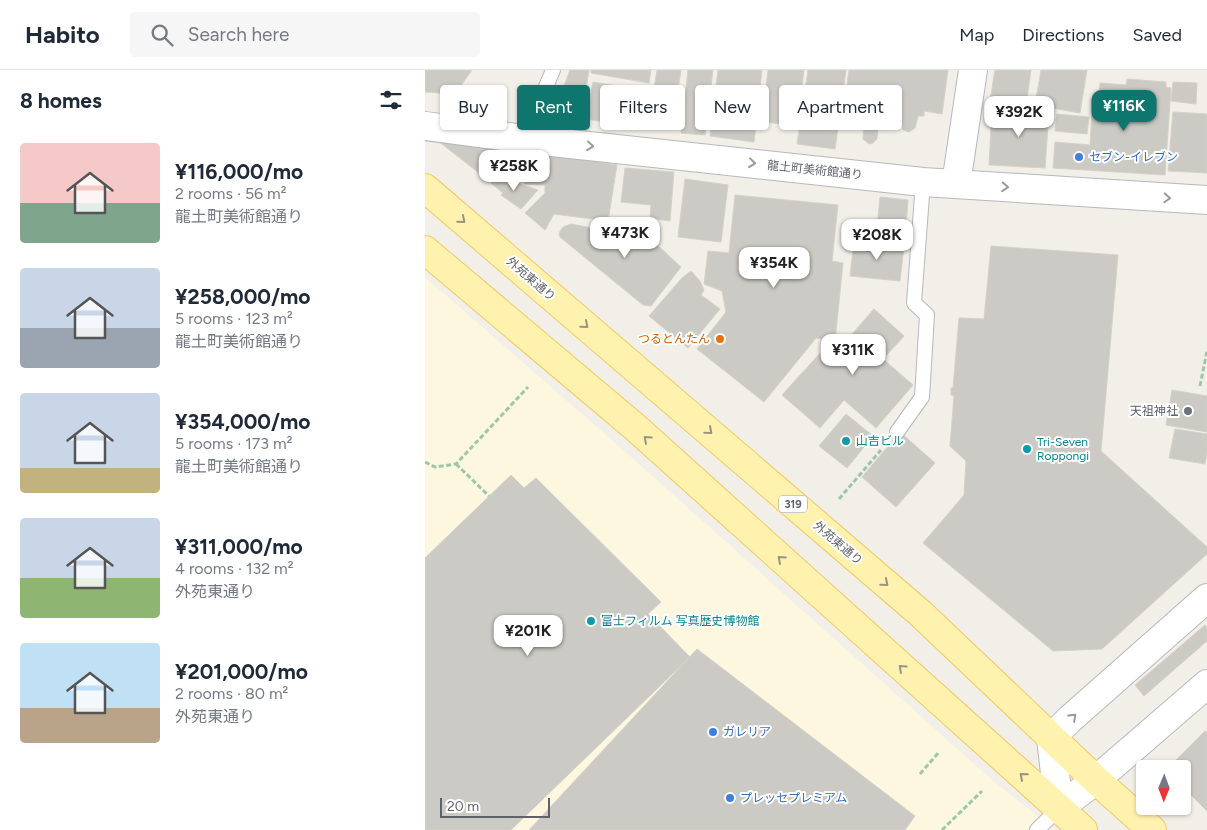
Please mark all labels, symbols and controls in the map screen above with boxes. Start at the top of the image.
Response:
search box [130,12,480,57]
text: Habito [25,20,100,49]
icon: search [148,21,176,49]
text: Search here [188,23,289,46]
text: Map [959,24,994,46]
text: Directions [1022,24,1104,46]
text: Saved [1132,24,1182,46]
chip: Buy [440,85,507,130]
chip: Rent [517,85,590,130]
chip: Filters [600,85,685,130]
chip: New [695,85,769,130]
chip: Apartment [779,85,902,130]
icon: filters [377,86,405,114]
text: 8 homes [20,88,102,113]
pin: ¥116K [1089,90,1159,132]
pin: ¥392K [984,96,1054,138]
text: ¥116K [1103,96,1145,115]
text: ¥392K [995,102,1043,121]
one-way arrow [587,140,595,151]
pin: ¥258K [479,150,549,192]
place label: セブン-イレブン [1089,150,1178,164]
marker: セブン-イレブン [1073,151,1085,163]
text: ¥258K [490,156,538,175]
one-way arrow [748,157,756,168]
street label: 龍土町美術館通り [767,158,863,182]
text: ¥116,000/mo [175,159,303,184]
icon: home [60,163,120,223]
one-way arrow [1001,182,1009,193]
text: 2 rooms · 56 m² [175,184,287,203]
one-way arrow [1163,192,1171,203]
text: 龍土町美術館通り [175,207,303,226]
one-way arrow [456,214,465,222]
pin: ¥473K [590,216,660,259]
pin: ¥208K [842,218,912,261]
text: ¥473K [601,223,649,242]
text: ¥208K [852,225,902,244]
pin: ¥354K [739,246,809,289]
text: ¥354K [750,253,798,272]
street label: 外苑東通り [504,254,558,304]
text: ¥258,000/mo [175,284,311,309]
icon: home [60,288,120,348]
text: 5 rooms · 123 m² [175,309,293,328]
one-way arrow [580,320,589,329]
text: 龍土町美術館通り [175,332,303,351]
place label: つるとんたん [638,332,710,346]
marker: つるとんたん [714,333,726,345]
pin: ¥311K [818,334,888,376]
text: ¥311K [832,340,874,359]
place label: 天祖神社 [1130,404,1178,418]
marker: 天祖神社 [1182,405,1194,417]
text: ¥354,000/mo [175,409,311,434]
icon: home [60,413,120,473]
one-way arrow [703,426,712,435]
text: 5 rooms · 173 m² [175,434,292,453]
place label: 山吉ビル [856,434,904,448]
marker: 山吉ビル [840,435,852,447]
place label: Tri-Seven Roppongi [1037,435,1089,463]
one-way arrow [644,436,653,445]
marker: Tri-Seven Roppongi [1021,443,1033,455]
text: 龍土町美術館通り [175,457,303,476]
road number: 319 [779,496,807,512]
street label: 外苑東通り [811,518,865,568]
text: ¥311,000/mo [175,534,303,559]
icon: home [60,538,120,598]
one-way arrow [778,556,787,565]
text: 4 rooms · 132 m² [175,559,294,578]
one-way arrow [879,577,888,586]
text: 外苑東通り [175,582,255,601]
pin: ¥201K [493,614,563,657]
place label: 富士フィルム 写真歴史博物館 [601,614,760,628]
marker: 富士フィルム 写真歴史博物館 [585,615,597,627]
text: ¥201K [505,621,551,640]
text: ¥201,000/mo [175,659,308,684]
icon: home [60,663,120,723]
one-way arrow [898,665,907,674]
text: 2 rooms · 80 m² [175,684,288,703]
text: 外苑東通り [175,707,255,726]
one-way arrow [1067,714,1076,723]
place label: ガレリア [723,725,771,739]
marker: ガレリア [707,726,719,738]
north arrow [1136,760,1191,815]
map controls [1136,760,1191,815]
one-way arrow [1019,773,1028,782]
place label: プレッセプレミアム [740,791,847,805]
marker: プレッセプレミアム [724,792,736,804]
scale bar [440,795,550,818]
text: 20 m [447,798,479,815]

